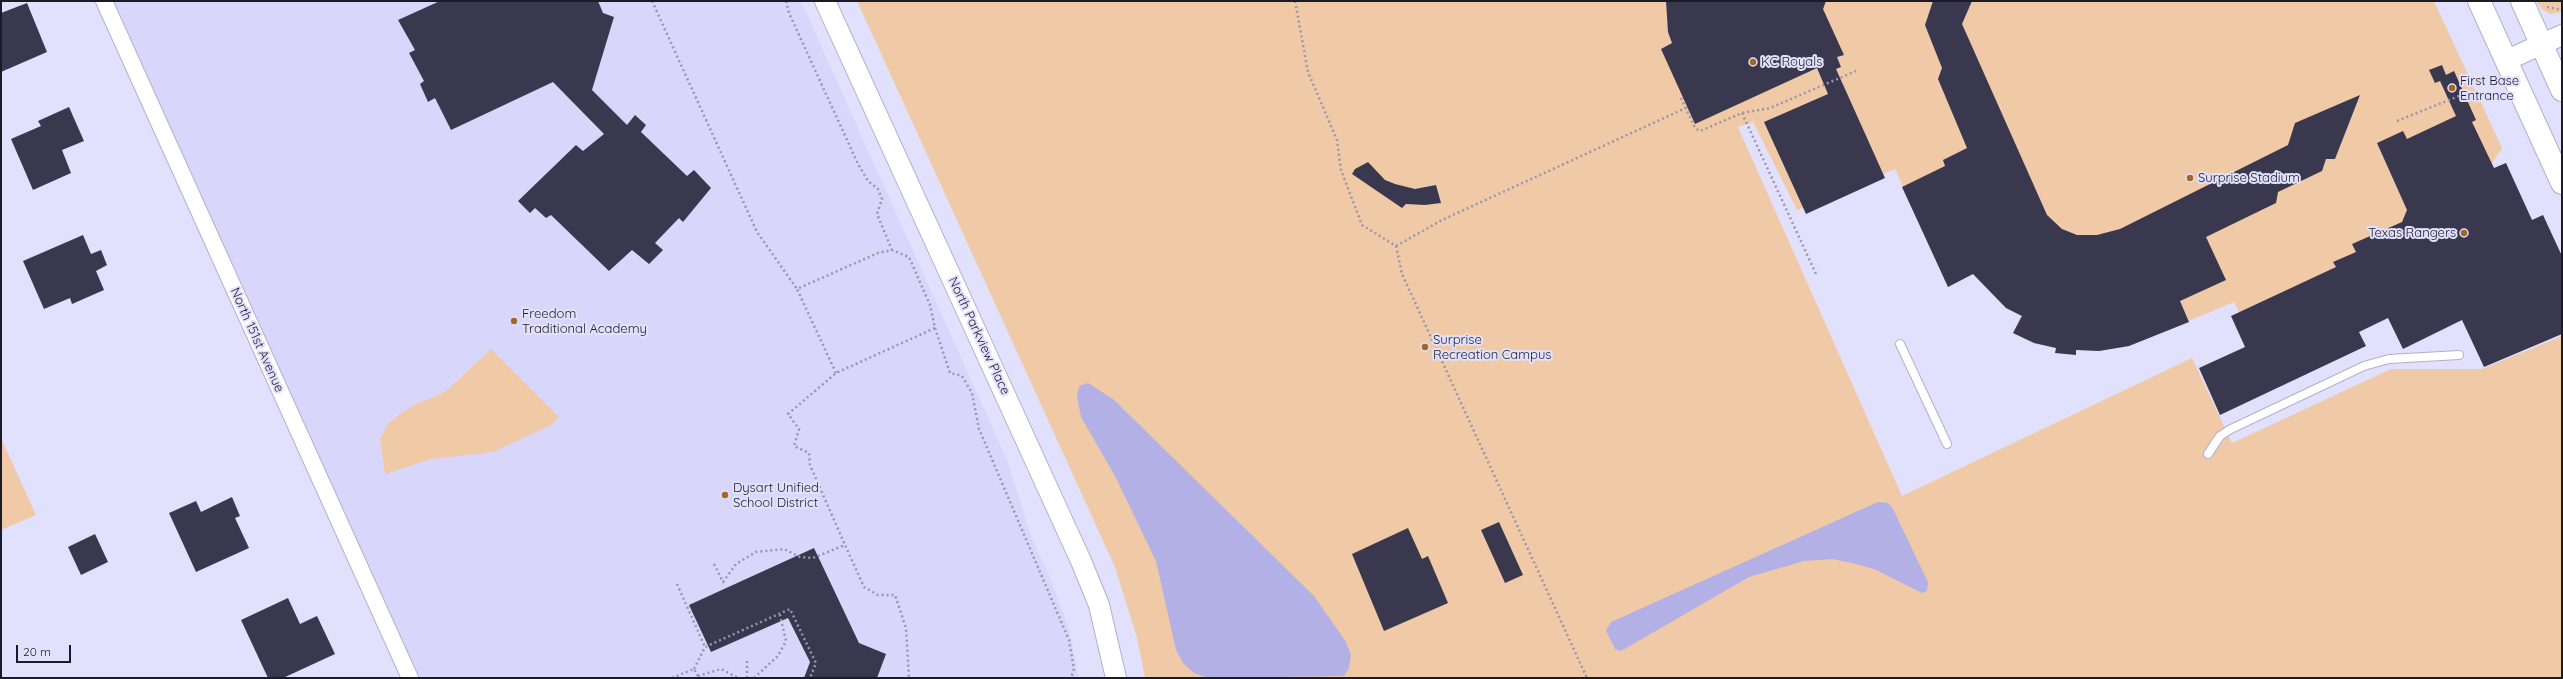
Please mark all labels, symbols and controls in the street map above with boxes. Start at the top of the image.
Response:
place label: KC Royals [1761,54,1822,70]
marker: KC Royals [1748,57,1758,67]
place label: First Base Entrance [2460,73,2519,104]
marker: First Base Entrance [2447,83,2457,93]
place label: Surprise Stadium [2198,170,2300,186]
marker: Surprise Stadium [2185,173,2195,183]
place label: Texas Rangers [2368,225,2456,241]
marker: Texas Rangers [2459,228,2469,238]
street label: North Parkview Place [945,275,1013,397]
street label: North 151st Avenue [227,285,287,395]
place label: Freedom Traditional Academy [522,306,647,337]
marker: Freedom Traditional Academy [509,316,519,326]
place label: Surprise Recreation Campus [1433,332,1551,363]
marker: Surprise Recreation Campus [1420,342,1430,352]
place label: Dysart Unified School District [733,480,819,511]
marker: Dysart Unified School District [720,490,730,500]
scale bar [18,637,73,663]
text: 20 m [23,644,51,659]

